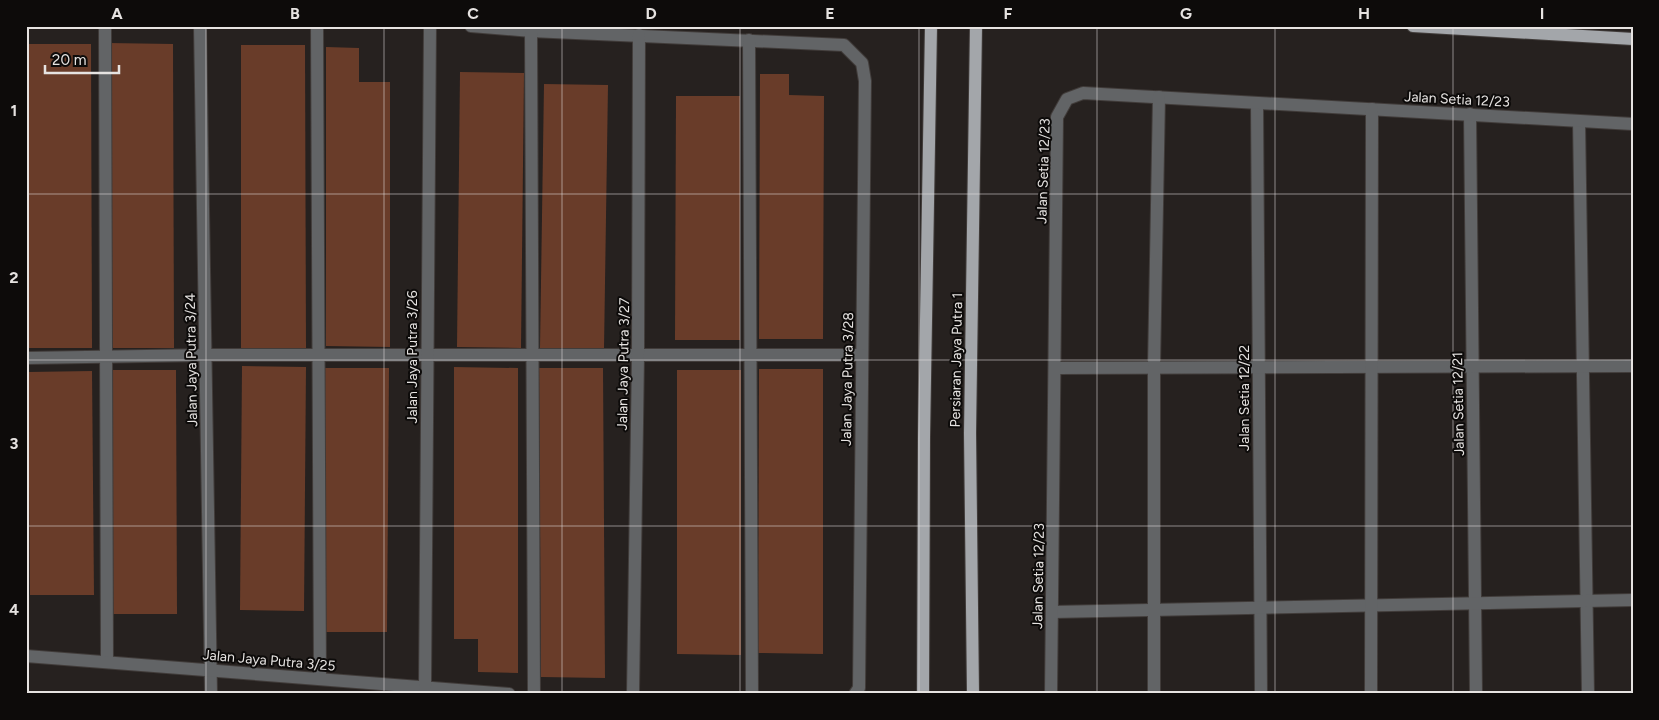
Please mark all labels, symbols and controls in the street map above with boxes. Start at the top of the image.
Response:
text: A [111,4,123,23]
text: B [290,4,300,23]
text: C [467,4,479,23]
text: D [645,4,657,23]
text: E [825,4,835,23]
text: F [1004,4,1013,23]
text: G [1180,4,1192,23]
text: H [1358,4,1370,23]
text: I [1540,4,1544,23]
scale bar [45,42,119,74]
text: 20 m [52,51,86,69]
street label: Jalan Setia 12/23 [1404,88,1510,111]
text: 1 [11,101,17,120]
street label: Jalan Setia 12/23 [1033,118,1054,224]
text: 2 [9,268,19,287]
street label: Jalan Jaya Putra 3/26 [404,290,421,424]
street label: Jalan Jaya Putra 3/24 [182,293,201,427]
street label: Persiaran Jaya Putra 1 [947,293,966,427]
street label: Jalan Jaya Putra 3/27 [614,297,633,431]
street label: Jalan Jaya Putra 3/28 [838,312,857,446]
street label: Jalan Setia 12/22 [1236,345,1253,451]
street label: Jalan Setia 12/21 [1449,352,1468,456]
text: 3 [10,434,19,453]
street label: Jalan Setia 12/23 [1029,523,1048,629]
text: 4 [9,600,19,619]
street label: Jalan Jaya Putra 3/25 [202,646,336,675]

